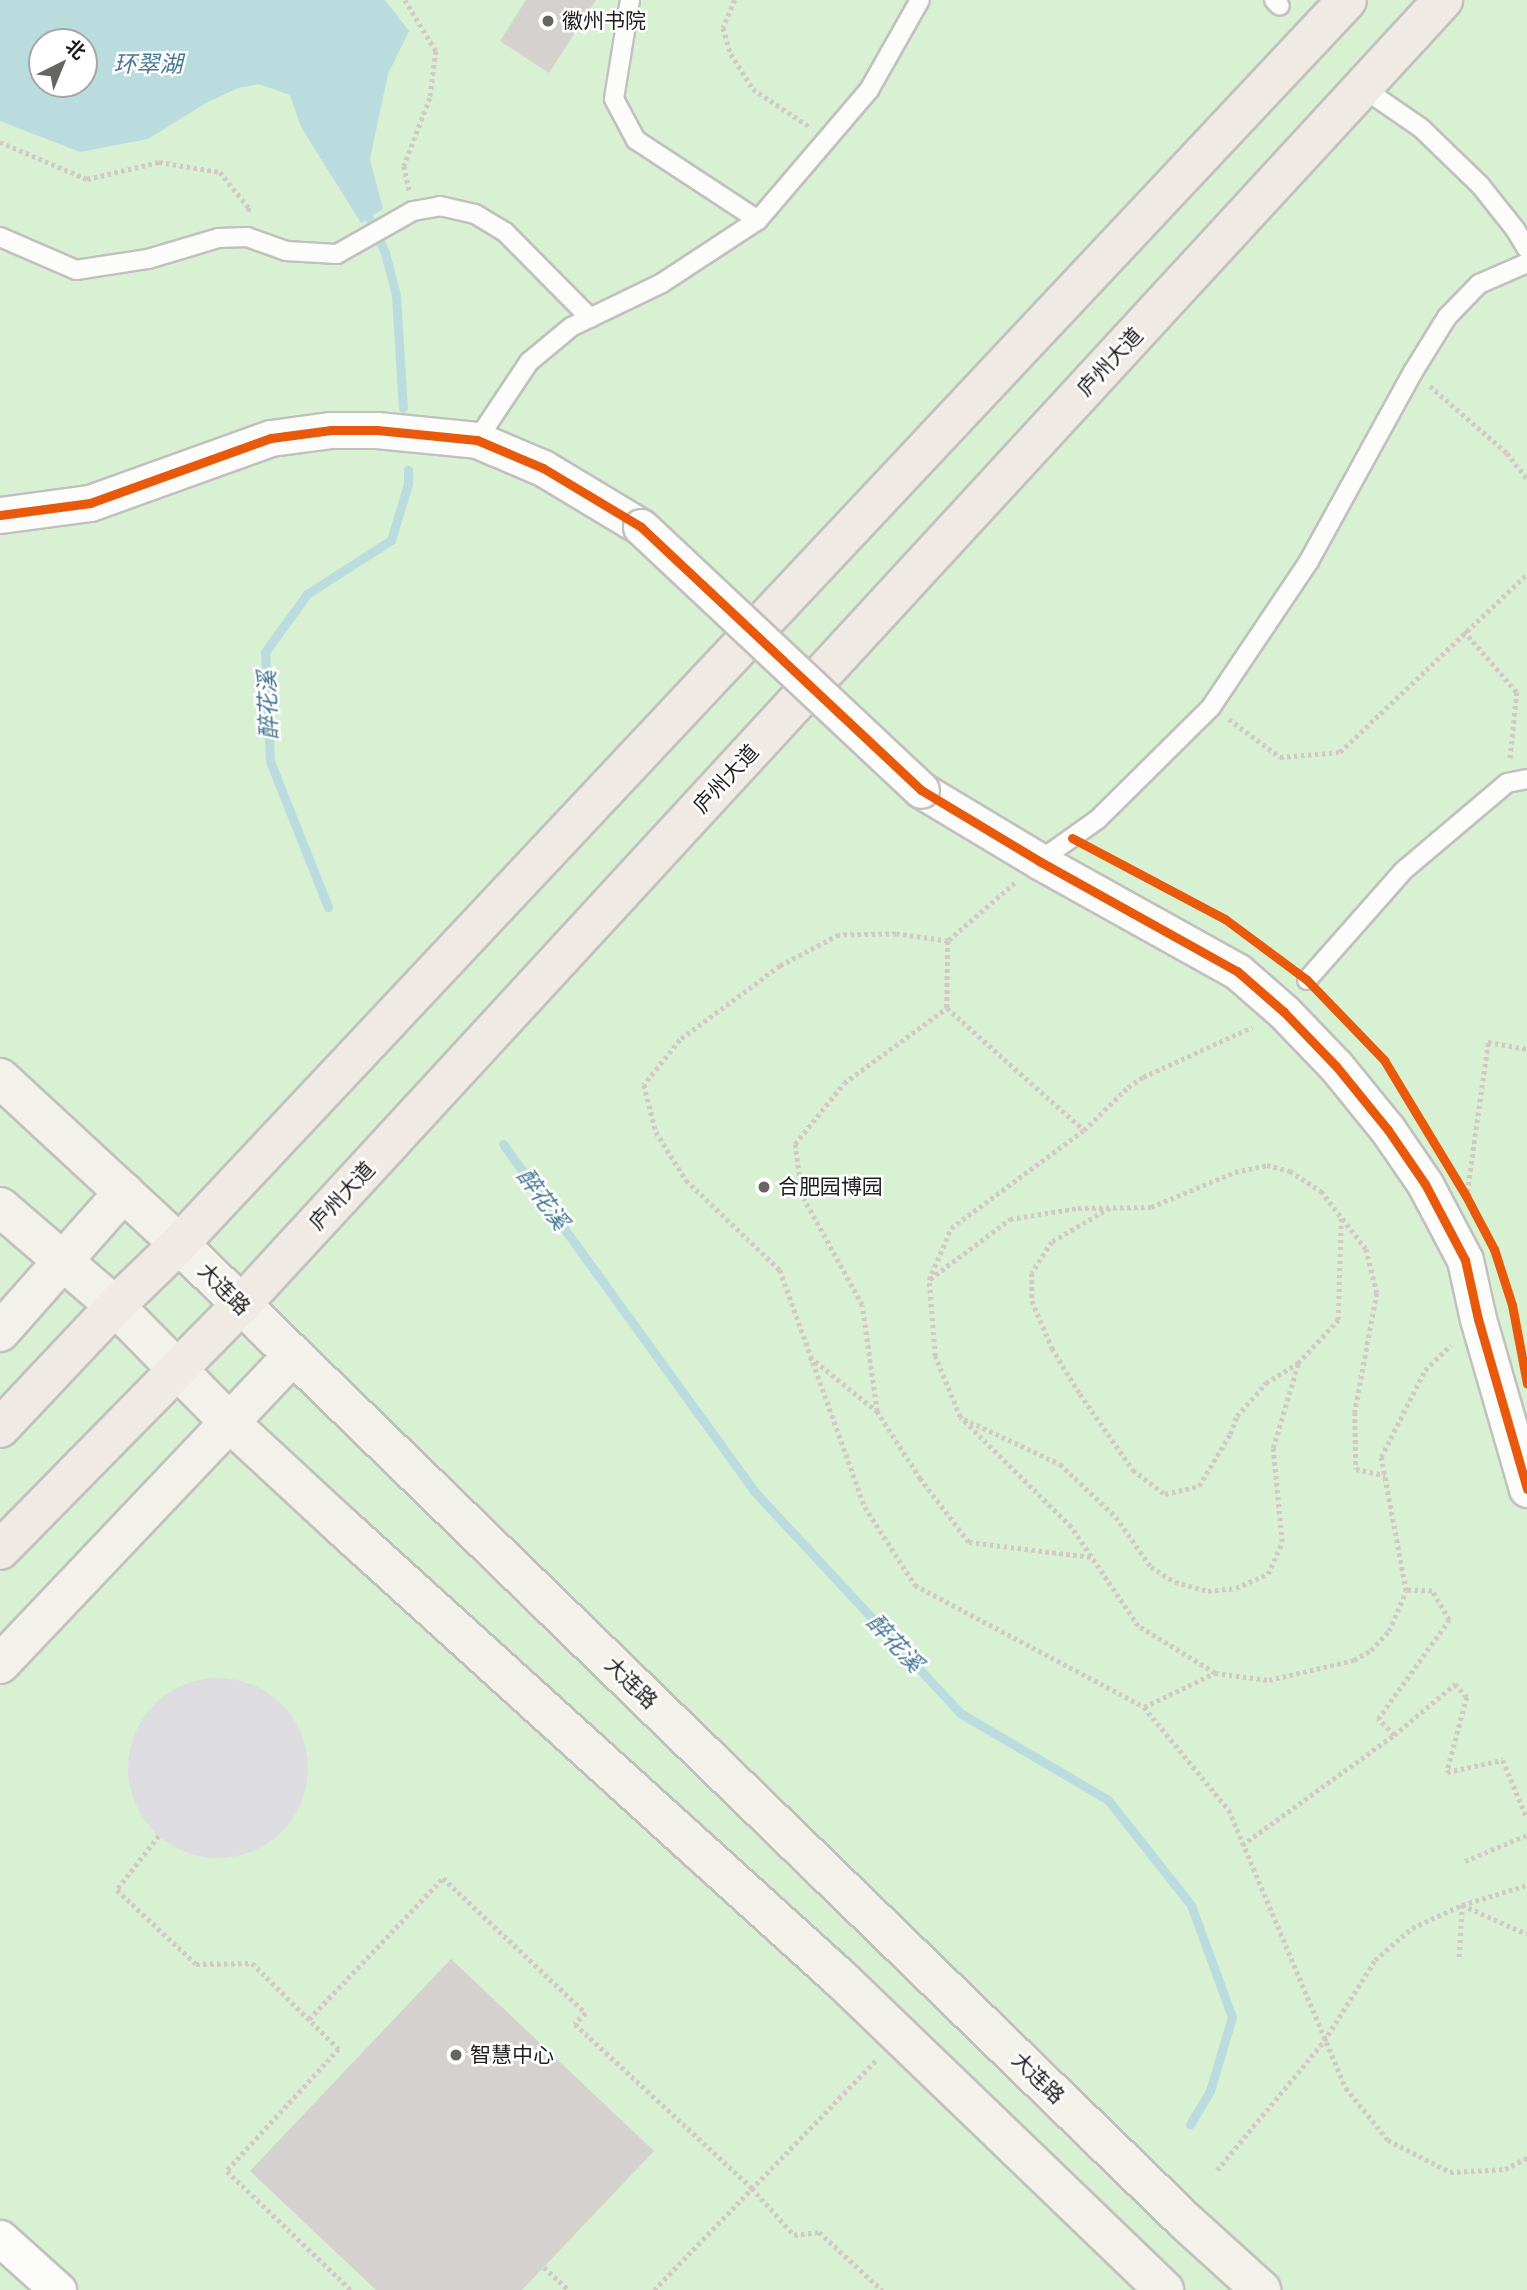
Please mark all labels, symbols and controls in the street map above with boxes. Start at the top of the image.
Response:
place label: 徽州书院 [562,8,646,34]
marker: 徽州书院 [540,13,556,29]
north arrow [28,28,98,98]
text: 北 [60,33,92,65]
water label: 环翠湖 [114,50,182,78]
street label: 庐州大道 [1072,323,1148,401]
water label: 醉花溪 [253,670,283,740]
street label: 庐州大道 [688,740,764,818]
street label: 庐州大道 [304,1157,380,1235]
water label: 醉花溪 [512,1163,574,1235]
place label: 合肥园博园 [778,1174,883,1200]
marker: 合肥园博园 [756,1179,772,1195]
street label: 大连路 [193,1258,255,1320]
water label: 醉花溪 [861,1608,929,1678]
street label: 大连路 [600,1652,662,1714]
place label: 智慧中心 [470,2042,554,2068]
marker: 智慧中心 [448,2047,464,2063]
street label: 大连路 [1007,2047,1069,2109]

